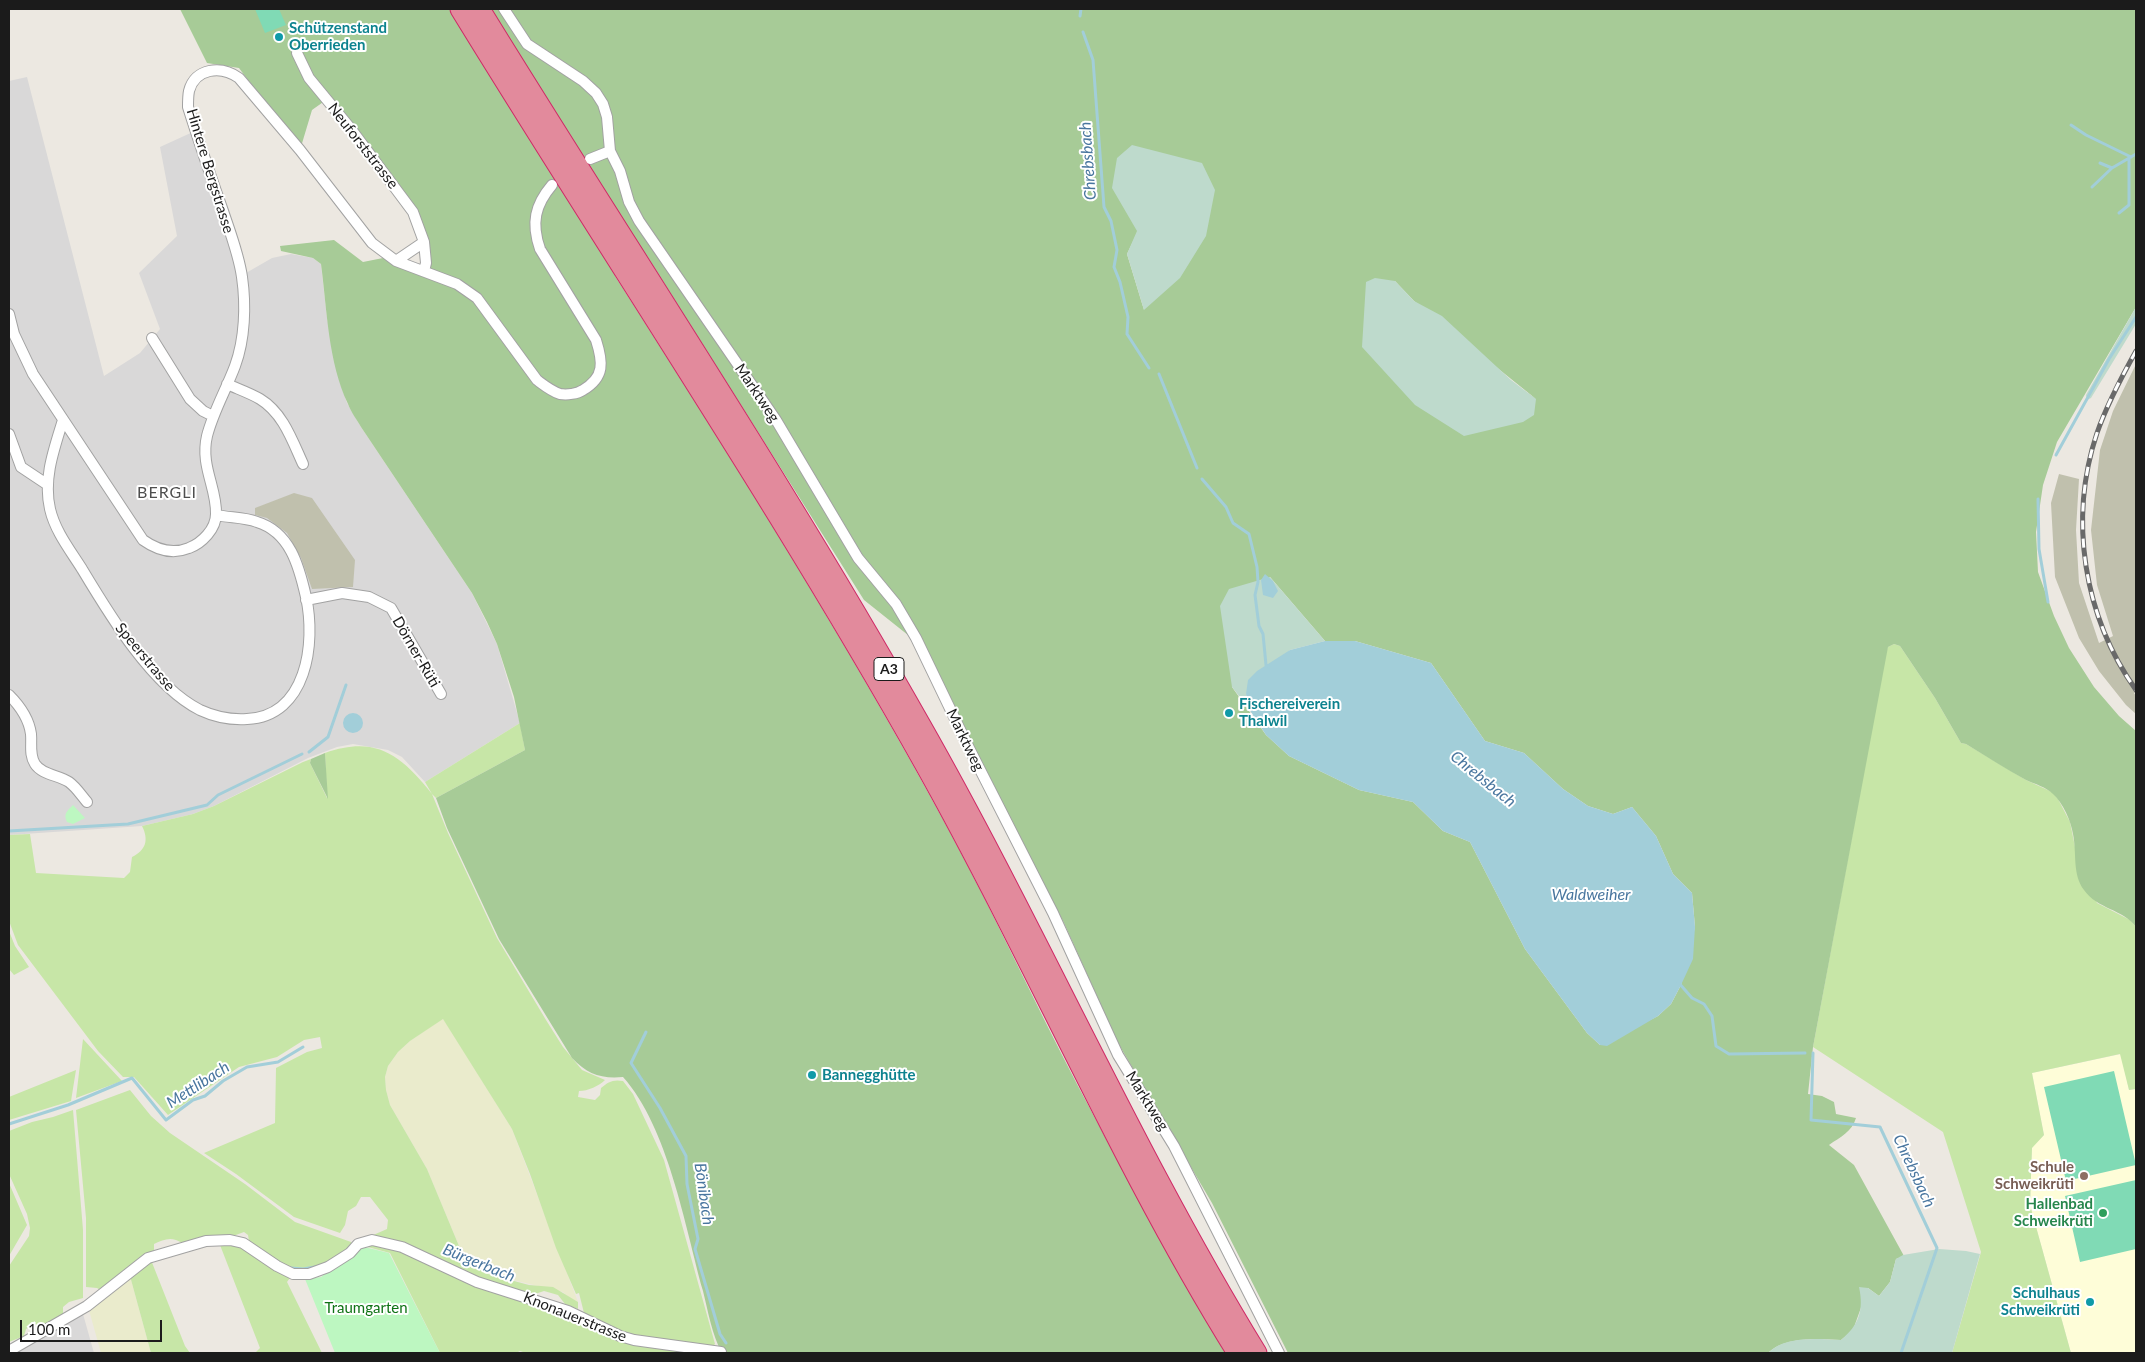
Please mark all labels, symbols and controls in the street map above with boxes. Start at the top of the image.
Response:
place label: Schützenstand Oberrieden [289,19,387,54]
marker: Schützenstand Oberrieden [273,31,285,43]
street label: Neuforststrasse [324,100,402,192]
street label: Hintere Bergstrasse [182,106,238,236]
water label: Chrebsbach [1076,121,1100,201]
street label: Marktweg [731,360,783,426]
district label: BERGLI [136,483,198,503]
street label: Dörner-Rüti [388,613,444,691]
street label: Speerstrasse [111,619,179,695]
road number: A3 [874,658,904,681]
place label: Fischereiverein Thalwil [1239,695,1340,730]
street label: Marktweg [942,706,988,774]
marker: Fischereiverein Thalwil [1223,707,1235,719]
water label: Chrebsbach [1446,747,1520,811]
water label: Waldweiher [1551,885,1631,905]
water label: Mettlibach [163,1058,233,1112]
place label: Bannegghütte [822,1066,916,1084]
street label: Marktweg [1122,1068,1172,1134]
marker: Bannegghütte [806,1069,818,1081]
water label: Chrebsbach [1889,1131,1939,1211]
place label: Schule Schweikrüti [1995,1158,2074,1193]
water label: Bönibach [690,1162,718,1226]
marker: Schule Schweikrüti [2078,1170,2090,1182]
place label: Hallenbad Schweikrüti [2014,1195,2093,1230]
marker: Hallenbad Schweikrüti [2097,1207,2109,1219]
water label: Bürgerbach [440,1240,518,1286]
place label: Schulhaus Schweikrüti [2001,1284,2080,1319]
street label: Knonauerstrasse [521,1288,629,1346]
marker: Schulhaus Schweikrüti [2084,1296,2096,1308]
park label: Traumgarten [324,1299,408,1317]
scale bar [22,1310,165,1342]
text: 100 m [28,1320,70,1338]

